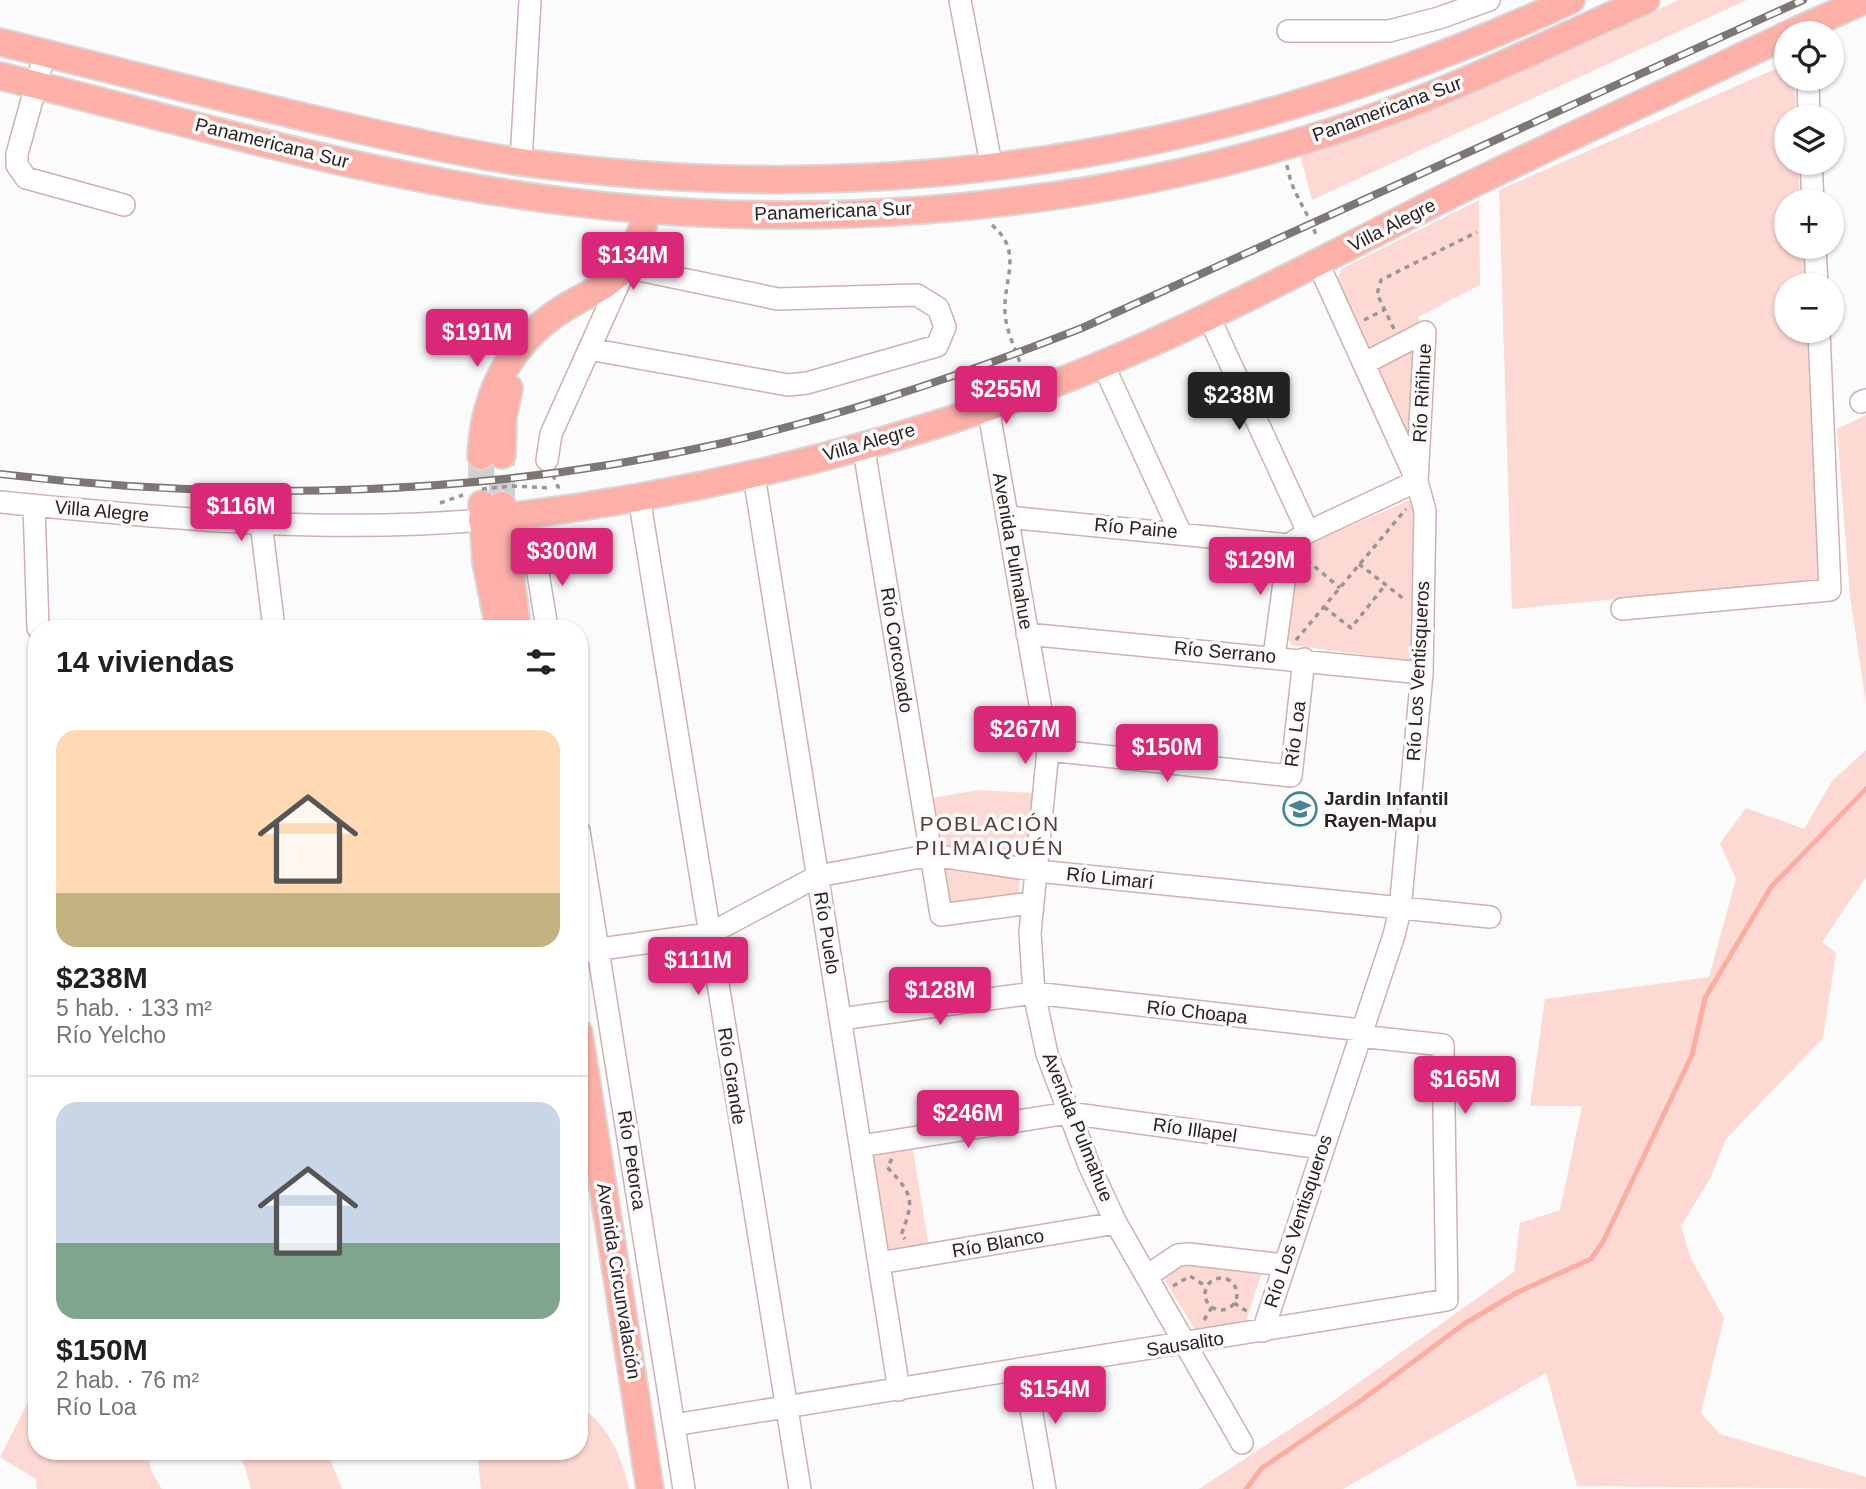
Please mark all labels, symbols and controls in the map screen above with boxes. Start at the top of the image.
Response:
map controls [1774,21,1844,343]
button: locate [1774,21,1844,91]
street label: Panamericana Sur [1309,72,1465,146]
button: layers [1774,105,1844,175]
street label: Panamericana Sur [193,114,352,172]
button: + [1774,189,1844,259]
street label: Villa Alegre [1345,194,1439,256]
street label: Panamericana Sur [754,198,913,224]
pin: $134M [584,232,682,292]
text: $134M [598,242,668,268]
button: − [1774,273,1844,343]
pin: $191M [428,310,526,369]
text: $191M [442,319,512,345]
street label: Río Riñihue [1409,343,1435,443]
pin: $255M [957,366,1055,426]
pin: $238M [1190,372,1288,432]
text: $255M [971,376,1041,402]
text: $238M [1204,382,1274,408]
street label: Villa Alegre [821,419,917,465]
street label: Avenida Pulmahue [989,471,1037,631]
pin: $116M [192,484,290,543]
text: $116M [206,493,276,519]
street label: Villa Alegre [54,496,150,526]
street label: Río Paine [1094,514,1178,542]
pin: $300M [513,528,611,588]
text: $300M [527,538,597,564]
pin: $129M [1211,538,1309,597]
text: $129M [1225,547,1295,573]
street label: Río Los Ventisqueros [1403,580,1433,762]
street label: Río Corcovado [877,586,917,714]
street label: Río Serrano [1173,637,1277,667]
icon: filters [522,643,560,681]
text: 14 viviendas [56,645,234,678]
street label: Río Loa [1281,699,1310,768]
pin: $267M [976,706,1074,766]
text: $267M [990,716,1060,742]
pin: $150M [1118,724,1216,784]
text: $150M [1132,734,1202,760]
icon: home [245,776,371,902]
place label: Jardin Infantil Rayen-Mapu [1324,788,1449,831]
school or university icon: Jardin Infantil Rayen-Mapu [1281,790,1319,828]
district label: POBLACIÓN PILMAIQUÉN [915,812,1065,859]
street label: Río Limarí [1065,863,1155,893]
street label: Río Puelo [810,890,844,976]
pin: $111M [649,937,747,997]
text: $111M [664,947,732,973]
text: $238M [56,961,148,994]
pin: $128M [891,968,989,1027]
text: $128M [905,977,975,1003]
text: 5 hab. · 133 m² [56,995,212,1021]
street label: Río Choapa [1145,996,1249,1028]
text: Río Yelcho [56,1022,166,1048]
street label: Río Grande [714,1026,750,1126]
street label: Avenida Pulmahue [1038,1049,1118,1205]
pin: $165M [1416,1056,1514,1116]
text: $165M [1430,1066,1500,1092]
pin: $246M [919,1090,1017,1150]
text: $246M [933,1100,1003,1126]
street label: Río Petorca [614,1109,650,1212]
street label: Río Illapel [1152,1114,1238,1146]
street label: Río Los Ventisqueros [1260,1132,1336,1310]
icon: home [245,1148,371,1274]
street label: Avenida Circunvalación [593,1181,645,1381]
street label: Río Blanco [950,1225,1046,1261]
street label: Sausalito [1145,1328,1225,1360]
text: $150M [56,1333,148,1366]
pin: $154M [1006,1366,1104,1426]
text: 2 hab. · 76 m² [56,1367,199,1393]
text: $154M [1020,1376,1090,1402]
text: Río Loa [56,1394,137,1420]

